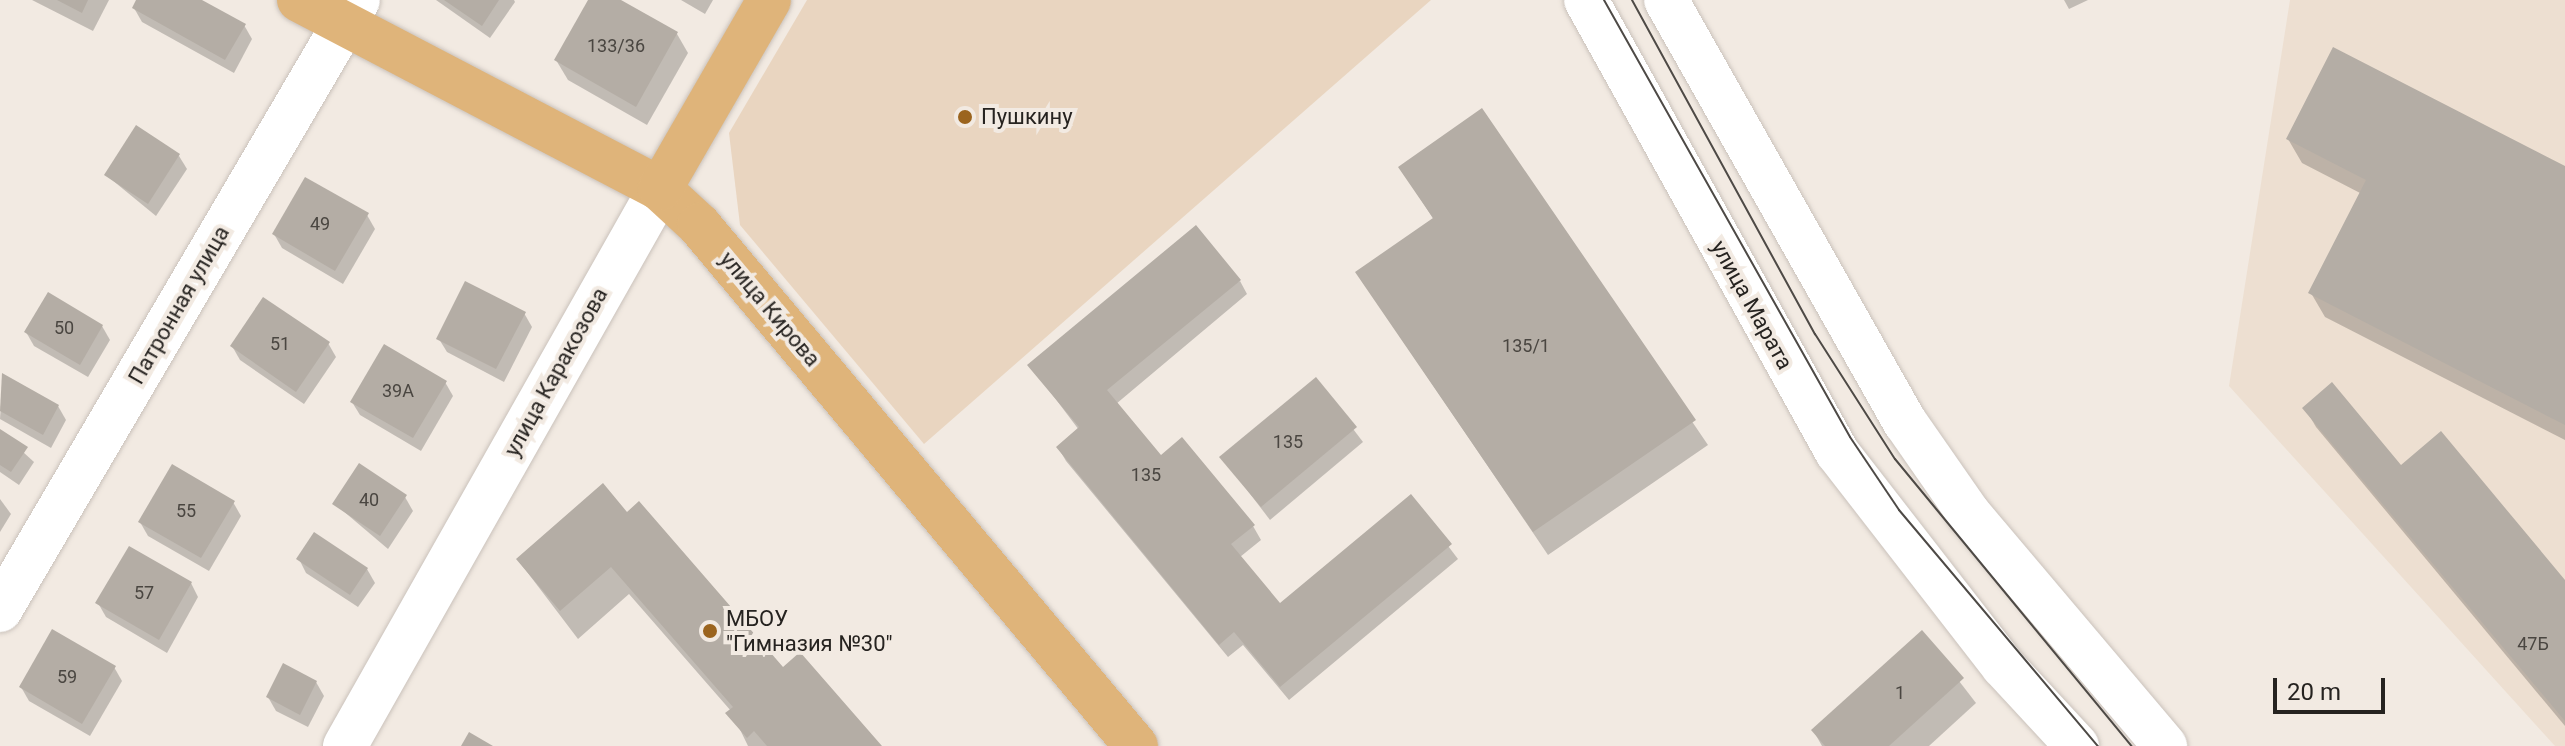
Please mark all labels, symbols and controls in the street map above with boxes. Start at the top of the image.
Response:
house number: 133/36 [587,35,645,57]
place label: Пушкину [981,104,1073,130]
marker: Пушкину [956,108,974,126]
house number: 49 [310,213,330,235]
street label: Патронная улица [123,221,235,389]
street label: улица Марата [1706,236,1798,374]
street label: улица Кирова [714,246,826,372]
street label: улица Каракозова [499,283,613,461]
house number: 50 [54,317,74,339]
house number: 51 [270,333,290,355]
house number: 135/1 [1502,335,1550,357]
house number: 39А [382,380,414,402]
house number: 135 [1273,431,1303,453]
house number: 135 [1131,464,1161,486]
house number: 40 [359,489,379,511]
house number: 55 [176,500,196,522]
house number: 57 [134,582,154,604]
place label: МБОУ "Гимназия №30" [726,605,893,656]
marker: МБОУ "Гимназия №30" [701,622,719,640]
house number: 47Б [2517,633,2549,655]
scale bar [2277,662,2389,712]
house number: 59 [57,666,77,688]
text: 20 m [2287,678,2341,706]
house number: 1 [1895,682,1905,704]

